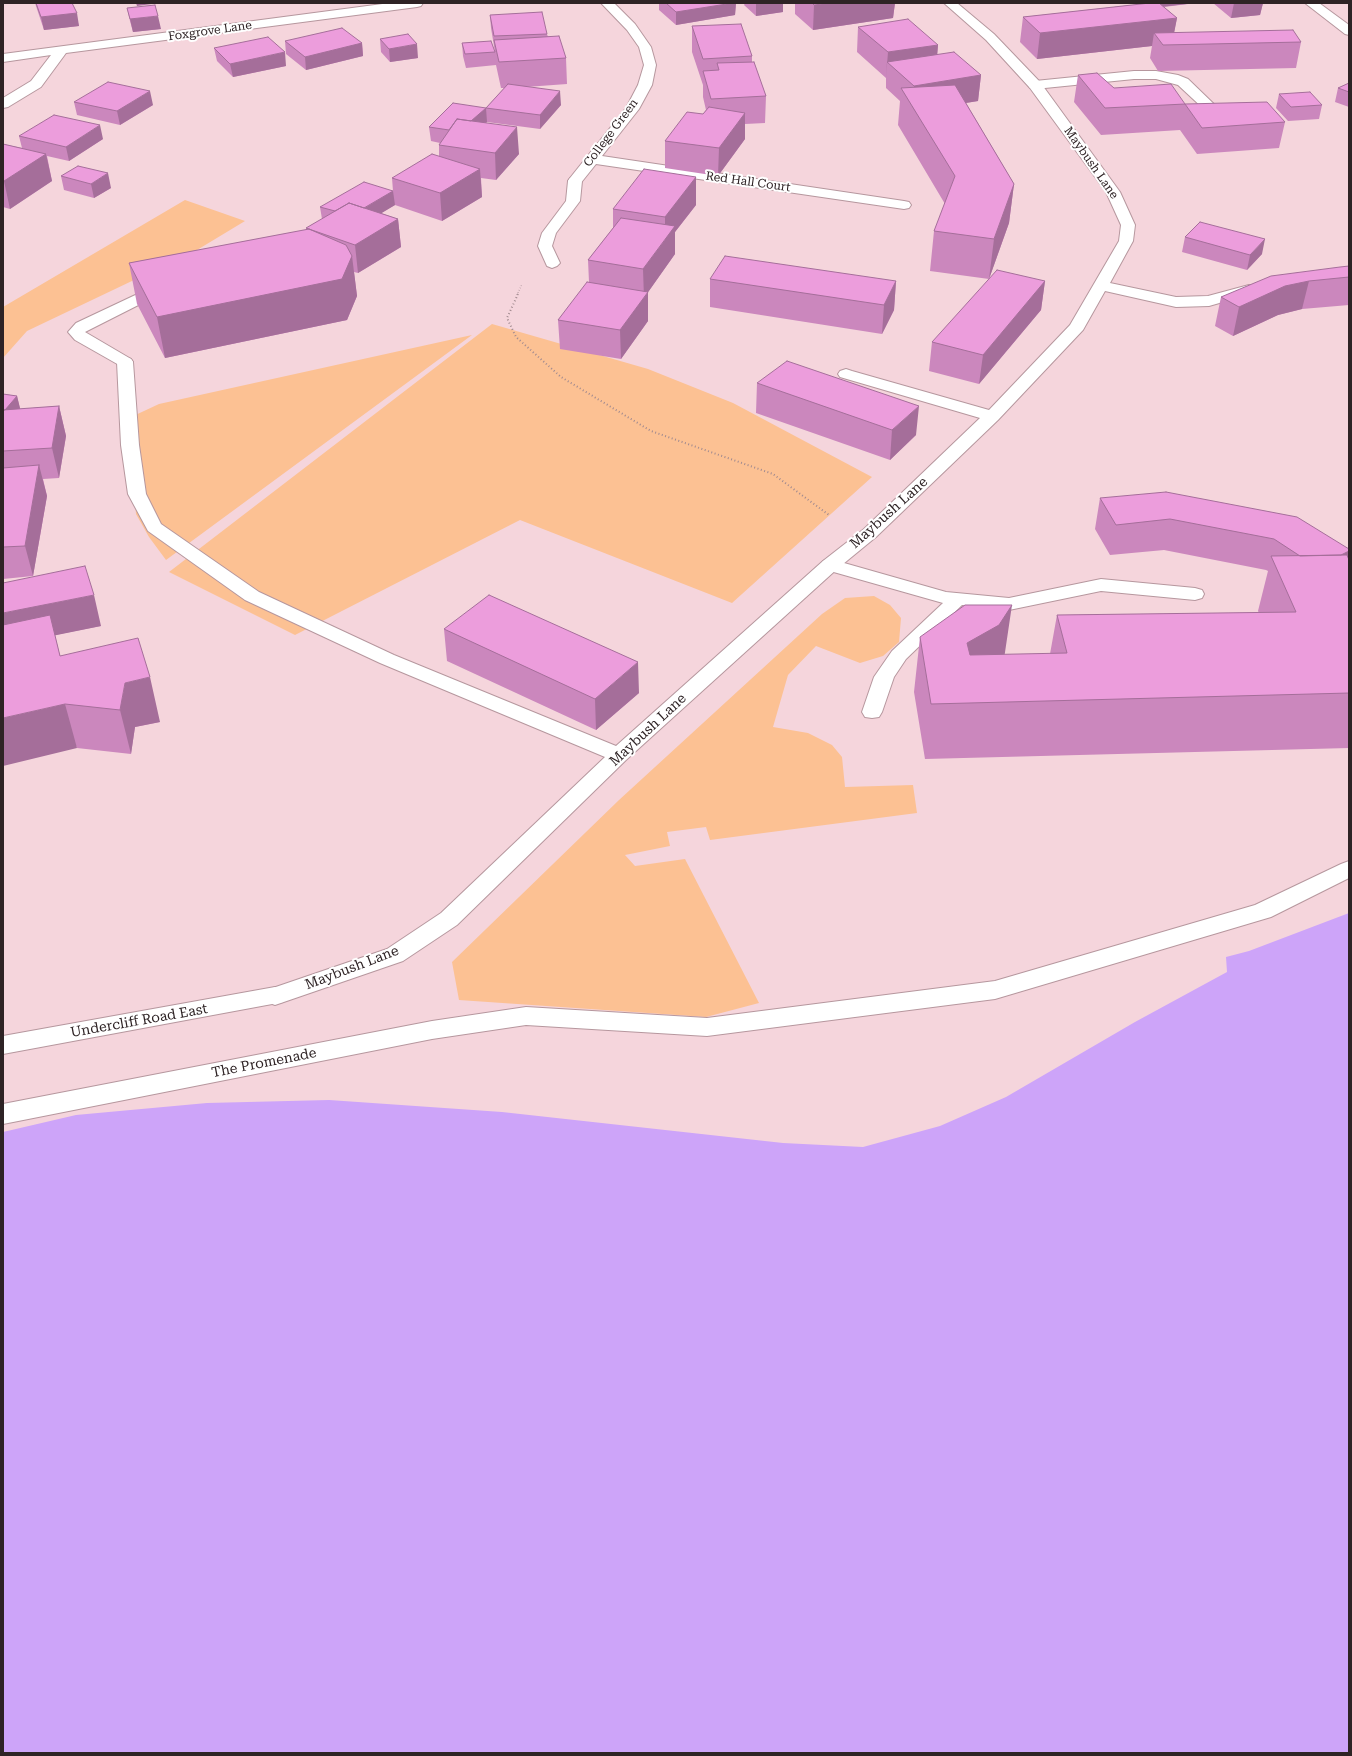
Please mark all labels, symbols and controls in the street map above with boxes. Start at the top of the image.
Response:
street label: Foxgrove Lane [167,18,253,44]
street label: College Green [581,96,641,170]
street label: Maybush Lane [1061,124,1121,202]
street label: Red Hall Court [705,169,791,195]
street label: Maybush Lane [847,474,931,552]
street label: Maybush Lane [606,690,690,770]
street label: Maybush Lane [303,942,401,994]
street label: Undercliff Road East [69,1001,209,1041]
street label: The Promenade [210,1045,318,1081]

